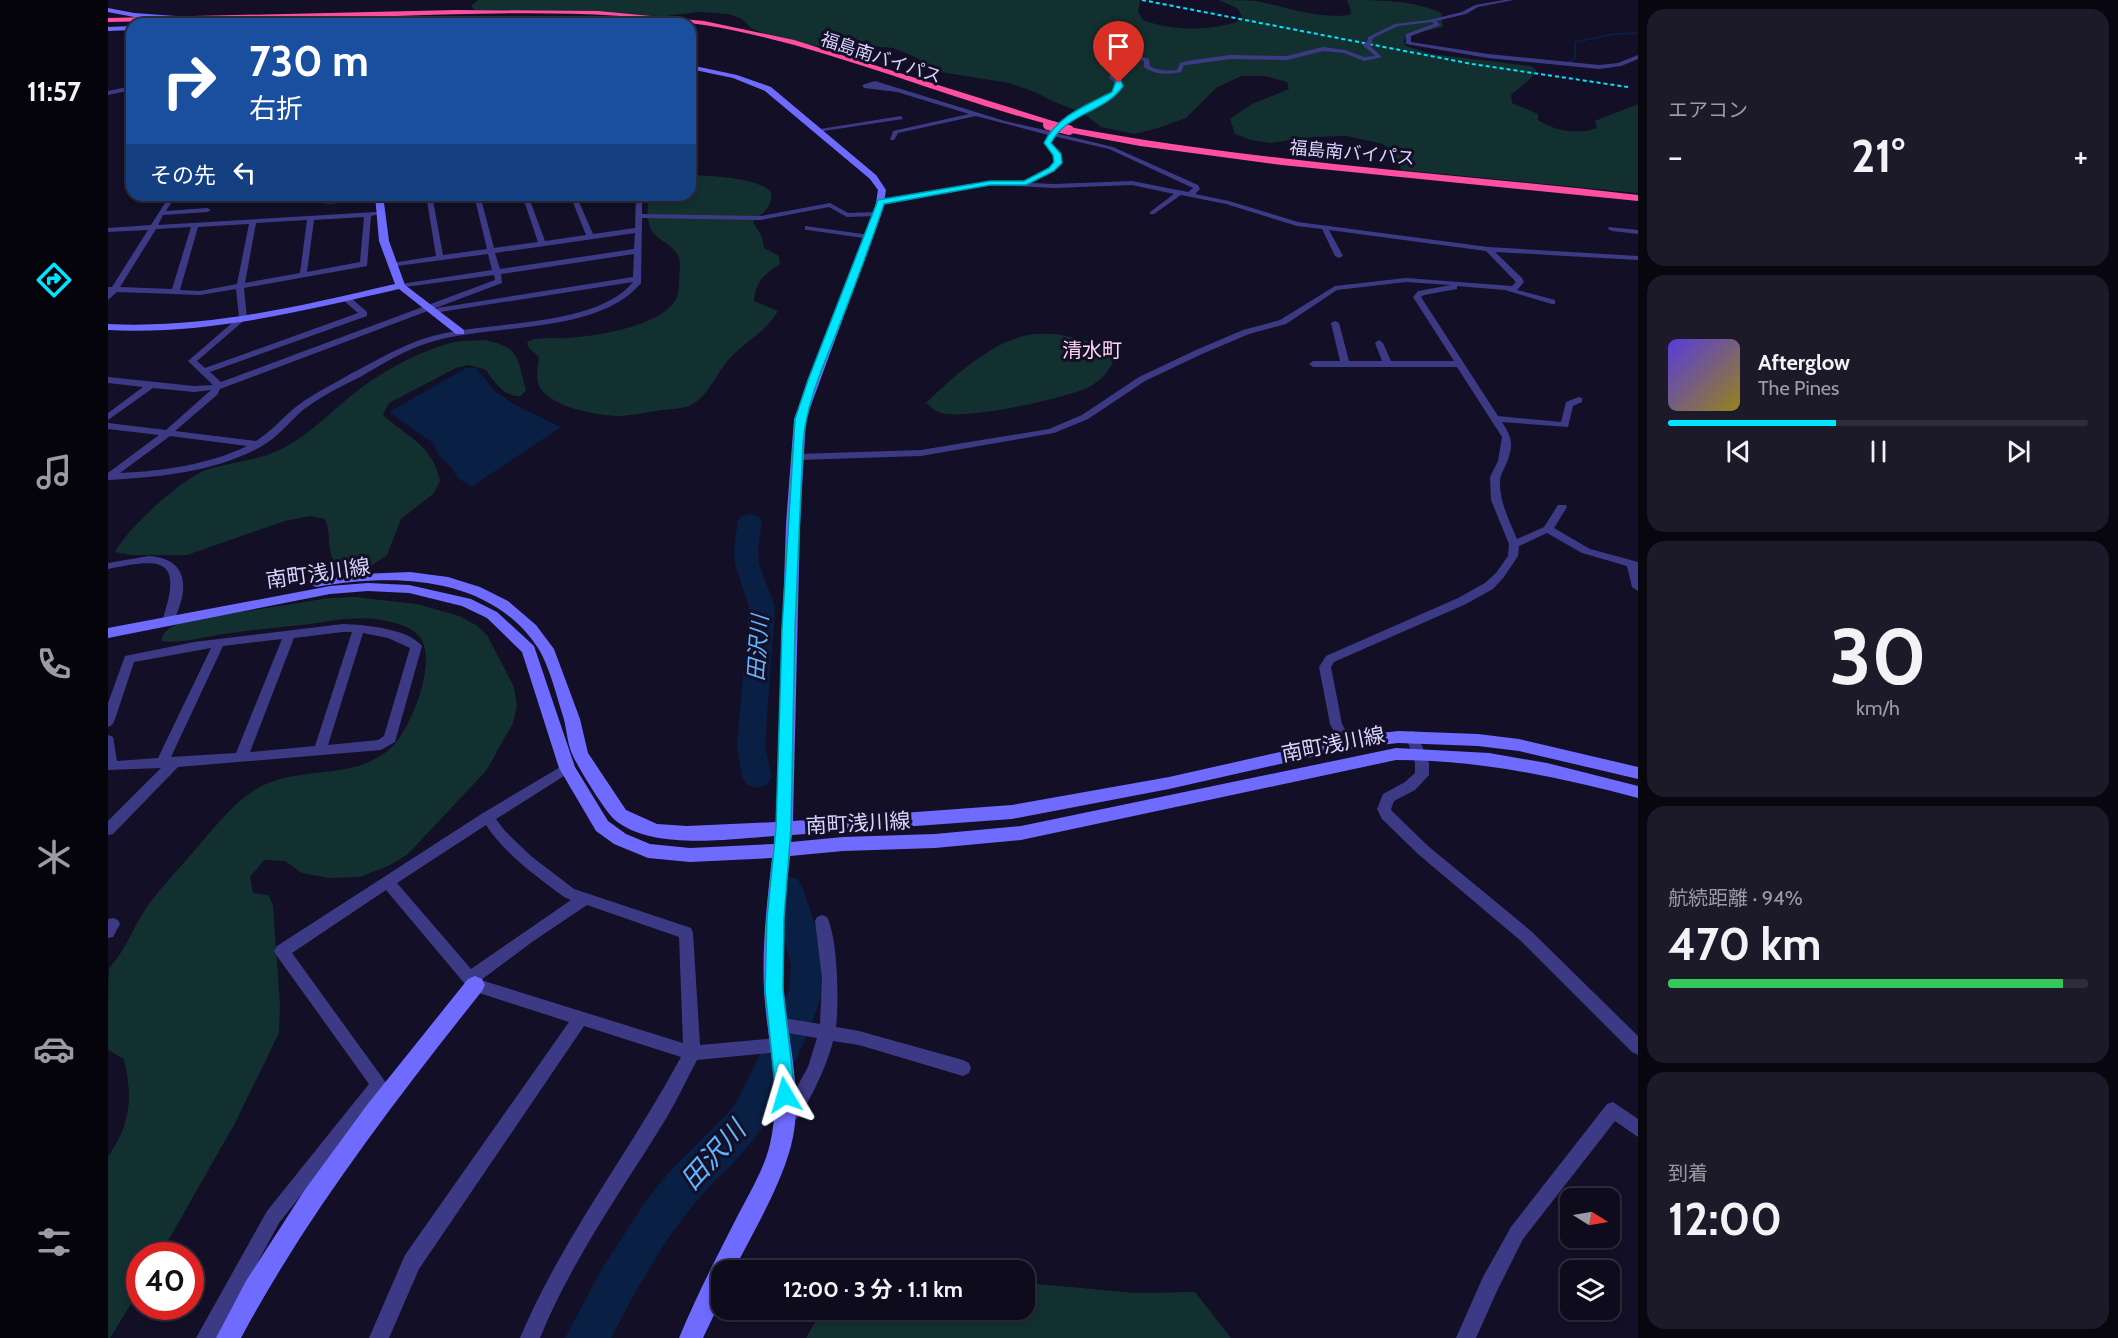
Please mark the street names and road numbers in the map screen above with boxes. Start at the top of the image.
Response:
street label: 福島南バイパス [818,28,944,88]
street label: 福島南バイパス [1288,137,1416,169]
street label: 南町浅川線 [264,553,372,593]
street label: 南町浅川線 [1279,722,1387,766]
street label: 南町浅川線 [805,808,911,838]

